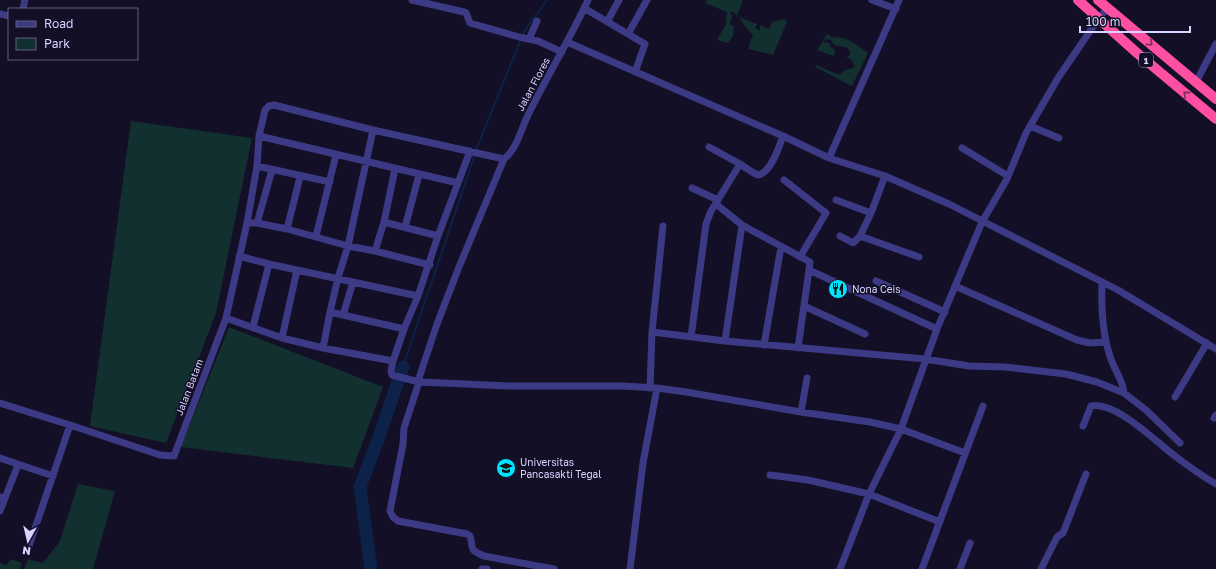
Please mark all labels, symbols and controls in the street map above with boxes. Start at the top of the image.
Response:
legend [8,8,138,60]
scale bar [1080,8,1190,34]
text: 100 m [1086,14,1120,29]
text: Road [44,16,73,31]
text: Park [44,36,70,51]
one-way arrow [1145,38,1152,45]
road number: 1 [1139,53,1153,67]
street label: Jalan Flores [514,55,552,113]
one-way arrow [1183,91,1191,98]
restaurant icon: Nona Ceis [827,278,849,300]
place label: Nona Ceis [852,283,900,295]
street label: Jalan Batam [173,357,205,417]
place label: Universitas Pancasakti Tegal [520,456,601,480]
school or university icon: Universitas Pancasakti Tegal [495,457,517,479]
north arrow [8,521,48,561]
text: N [21,544,32,558]

